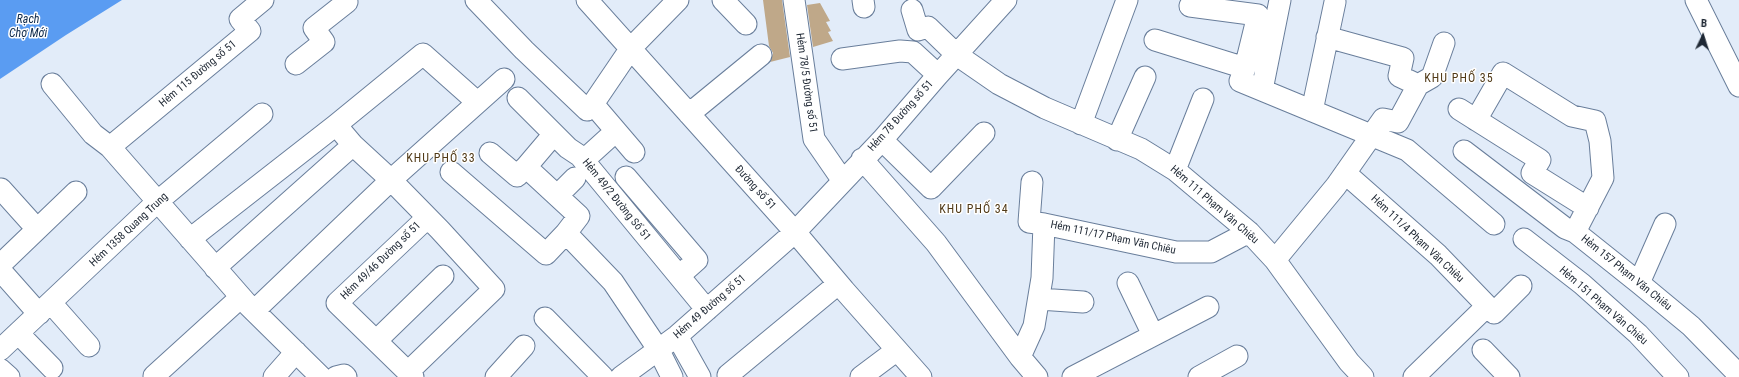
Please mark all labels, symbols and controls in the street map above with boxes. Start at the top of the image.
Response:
water label: Rạch Chợ Mới [9,13,47,41]
north arrow [1683,16,1723,56]
text: B [1700,17,1707,30]
street label: Hẻm 78/5 Đường số 51 [792,32,820,134]
street label: Hẻm 115 Đường số 51 [157,38,239,110]
district label: KHU PHỐ 35 [1424,72,1494,86]
street label: Hẻm 78 Đường số 51 [866,78,936,154]
district label: KHU PHỐ 33 [406,152,476,166]
street label: Hẻm 49/2 Đường Số 51 [579,156,653,244]
street label: Đường số 51 [732,163,778,213]
street label: Hẻm 111 Phạm Văn Chiêu [1167,163,1261,247]
street label: Hẻm 1358 Quang Trung [87,190,171,270]
street label: Hẻm 111/4 Phạm Văn Chiêu [1368,193,1466,285]
district label: KHU PHỐ 34 [939,203,1009,217]
street label: Hẻm 111/17 Phạm Văn Chiêu [1049,218,1177,258]
street label: Hẻm 49/46 Đường số 51 [338,219,424,303]
street label: Hẻm 157 Phạm Văn Chiêu [1578,232,1674,314]
street label: Hẻm 151 Phạm Văn Chiêu [1556,264,1650,348]
street label: Hẻm 49 Đường số 51 [671,272,749,342]

